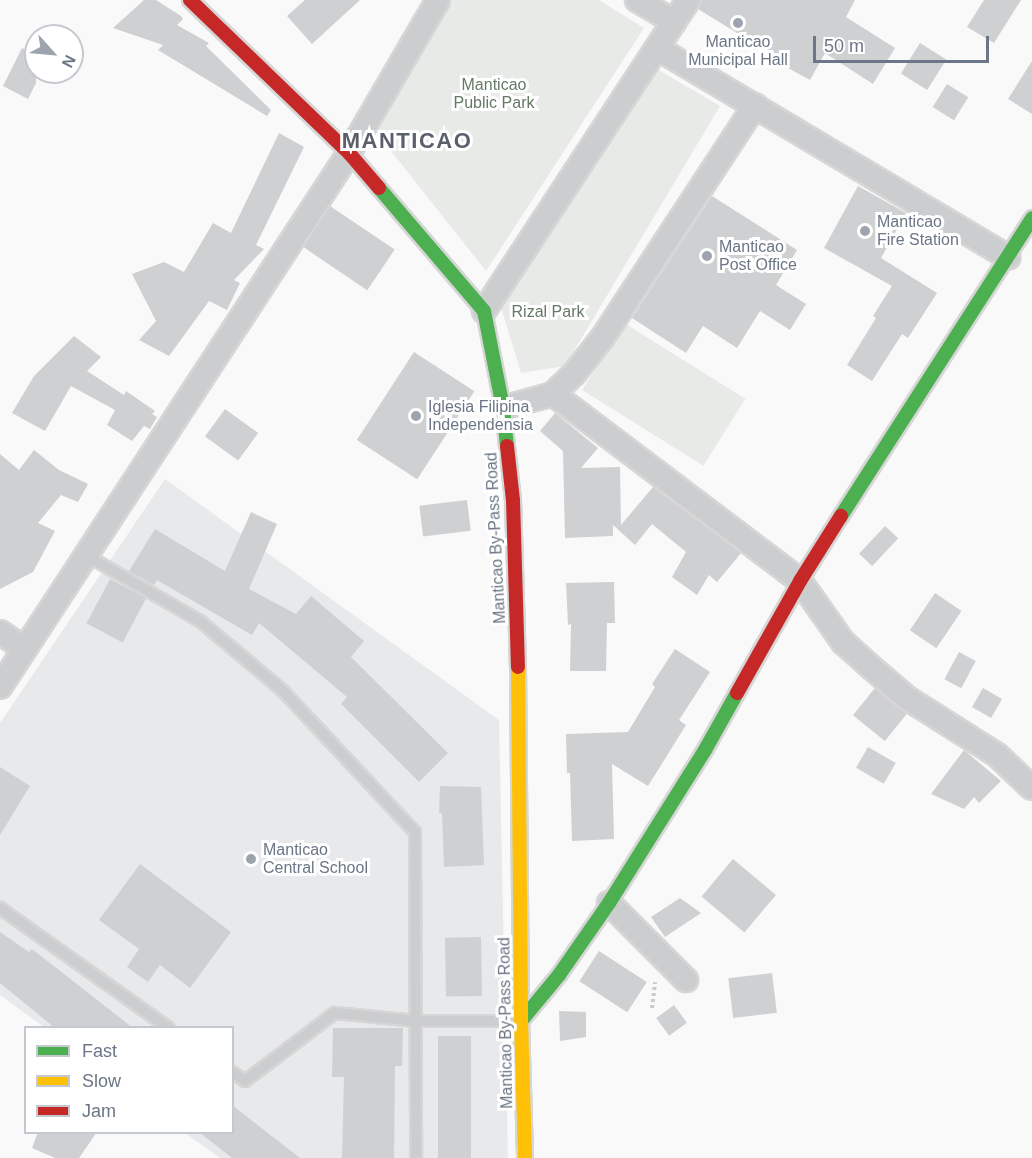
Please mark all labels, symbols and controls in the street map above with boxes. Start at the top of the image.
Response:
marker: Manticao Municipal Hall [731,16,745,30]
north arrow [24,24,84,84]
scale bar [816,24,992,62]
place label: Manticao Municipal Hall [688,32,788,70]
text: 50 m [824,36,864,56]
text: N [59,52,79,71]
park label: Manticao Public Park [454,75,534,113]
district label: MANTICAO [342,128,472,154]
place label: Manticao Fire Station [877,212,959,250]
marker: Manticao Fire Station [858,224,872,238]
place label: Manticao Post Office [719,237,797,275]
marker: Manticao Post Office [700,249,714,263]
park label: Rizal Park [512,302,584,322]
place label: Iglesia Filipina Independensia [428,397,533,435]
marker: Iglesia Filipina Independensia [409,409,423,423]
street label: Manticao By-Pass Road [482,452,510,624]
place label: Manticao Central School [263,840,368,878]
marker: Manticao Central School [244,852,258,866]
street label: Manticao By-Pass Road [495,937,517,1109]
legend [24,1026,234,1134]
text: Fast [82,1041,117,1061]
text: Slow [82,1071,121,1091]
text: Jam [82,1101,116,1121]

